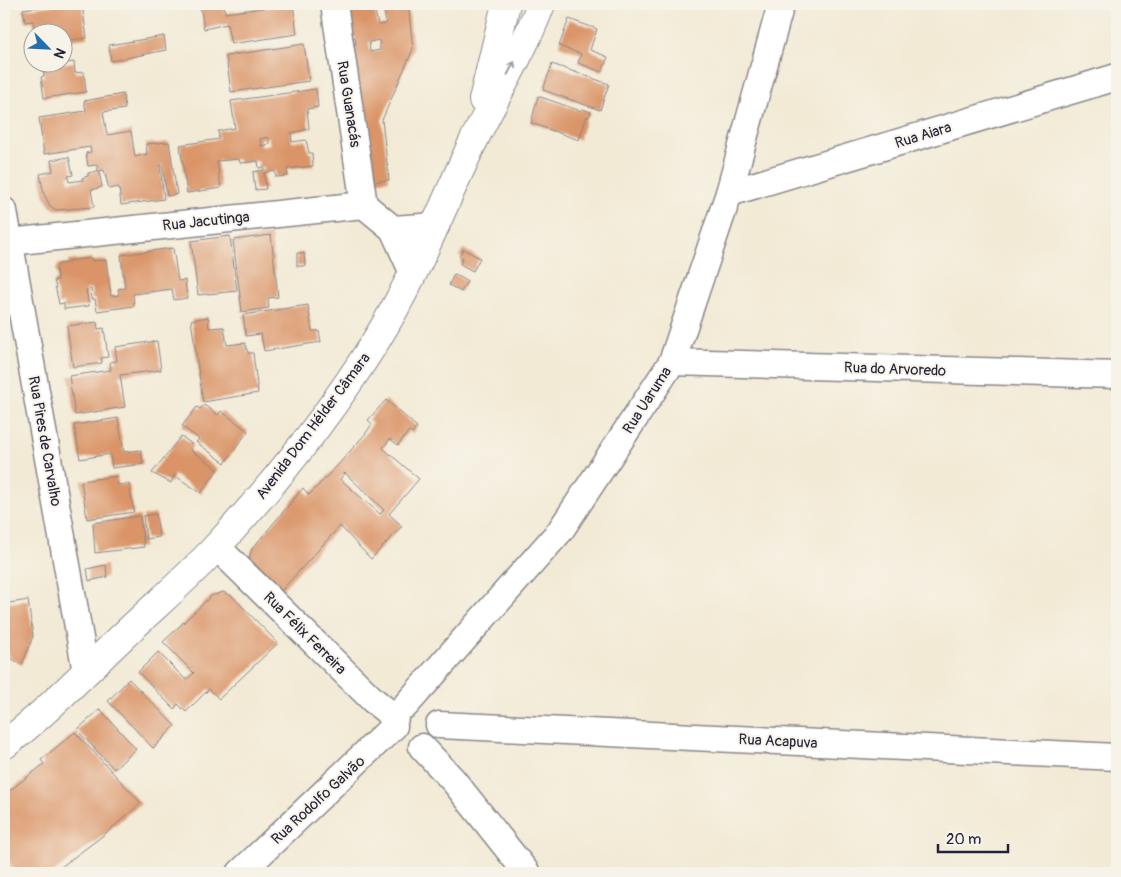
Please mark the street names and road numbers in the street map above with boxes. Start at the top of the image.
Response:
street label: Rua Guanacás [332,59,365,149]
street label: Rua Aiara [893,118,954,153]
street label: Rua Jacutinga [162,207,251,236]
street label: Avenida Dom Hélder Câmara [252,349,375,503]
street label: Rua do Arvoredo [844,358,946,381]
street label: Rua Uaruma [619,363,676,437]
street label: Rua Pires de Carvalho [24,374,65,508]
street label: Rua Félix Ferreira [259,588,350,679]
street label: Rua Acapuva [738,730,818,753]
street label: Rua Rodolfo Galvão [267,752,369,849]

